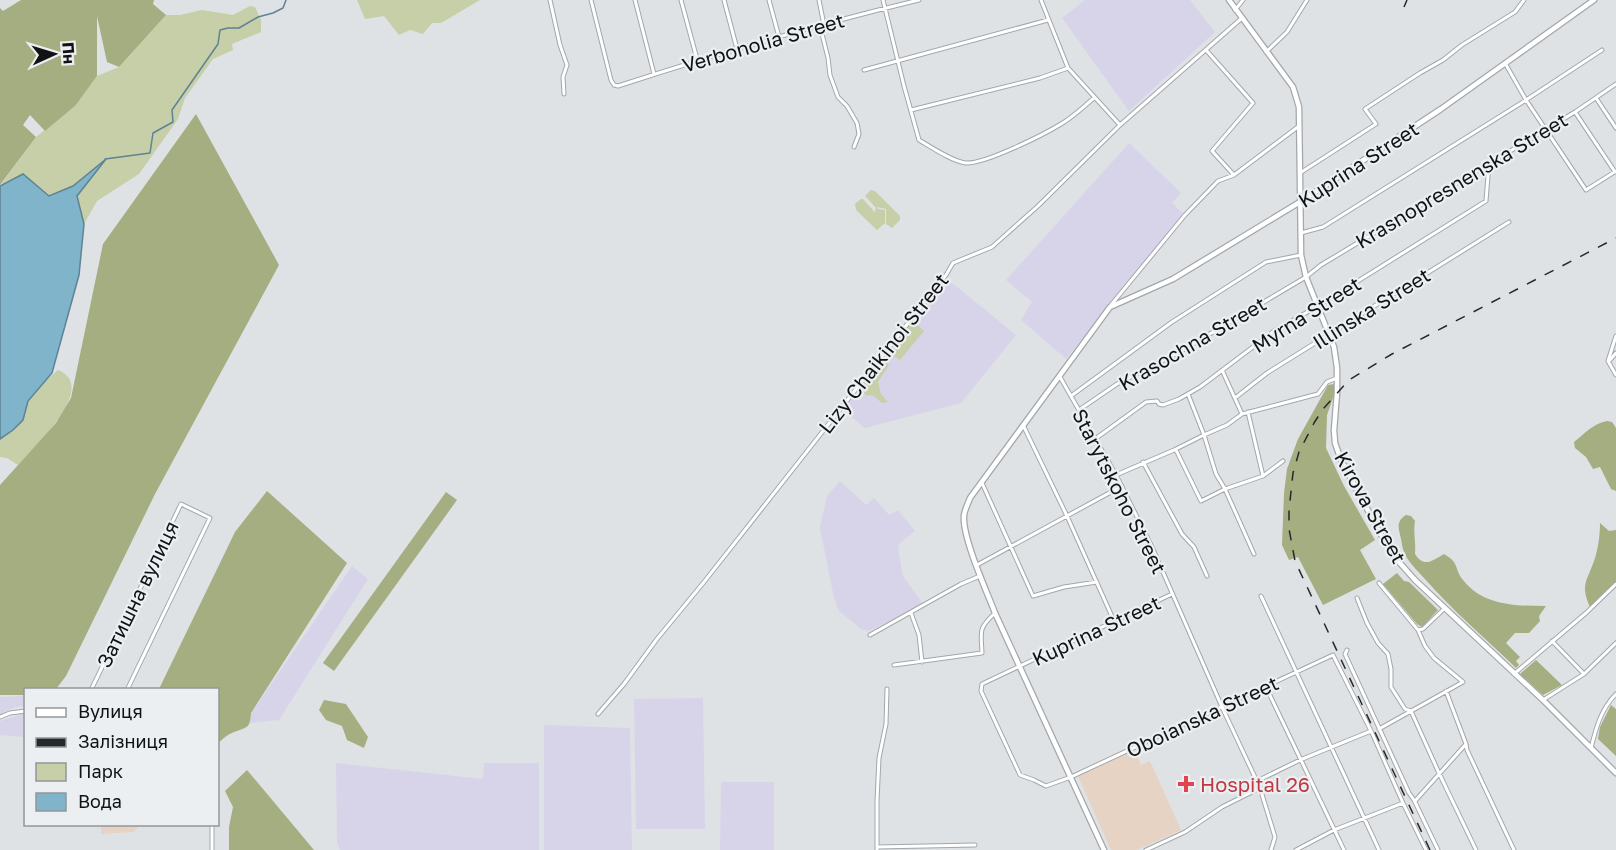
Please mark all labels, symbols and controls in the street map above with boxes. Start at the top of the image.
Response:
street label: Verbonolia Street [679,7,847,77]
north arrow [24,24,84,84]
text: Пн [58,41,80,65]
street label: Krasnopresnenska Street [1351,107,1571,253]
street label: Kuprina Street [1293,116,1423,212]
street label: Illinska Street [1308,262,1434,354]
street label: Lizy Chaikinoi Street [813,268,953,438]
street label: Myrna Street [1247,271,1365,357]
street label: Krasochna Street [1114,291,1270,395]
street label: Starytskoho Street [1068,405,1172,577]
street label: Kirova Street [1330,447,1412,567]
street label: Затишна вулиця [91,517,183,671]
street label: Kuprina Street [1028,590,1164,670]
street label: Oboianska Street [1122,670,1282,762]
legend [24,688,219,826]
text: Вулиця [78,700,143,722]
text: Залізниця [78,730,168,752]
text: Парк [78,760,123,782]
place label: Hospital 26 [1200,772,1310,796]
marker: Hospital 26 [1177,775,1195,793]
text: Вода [78,790,122,812]

